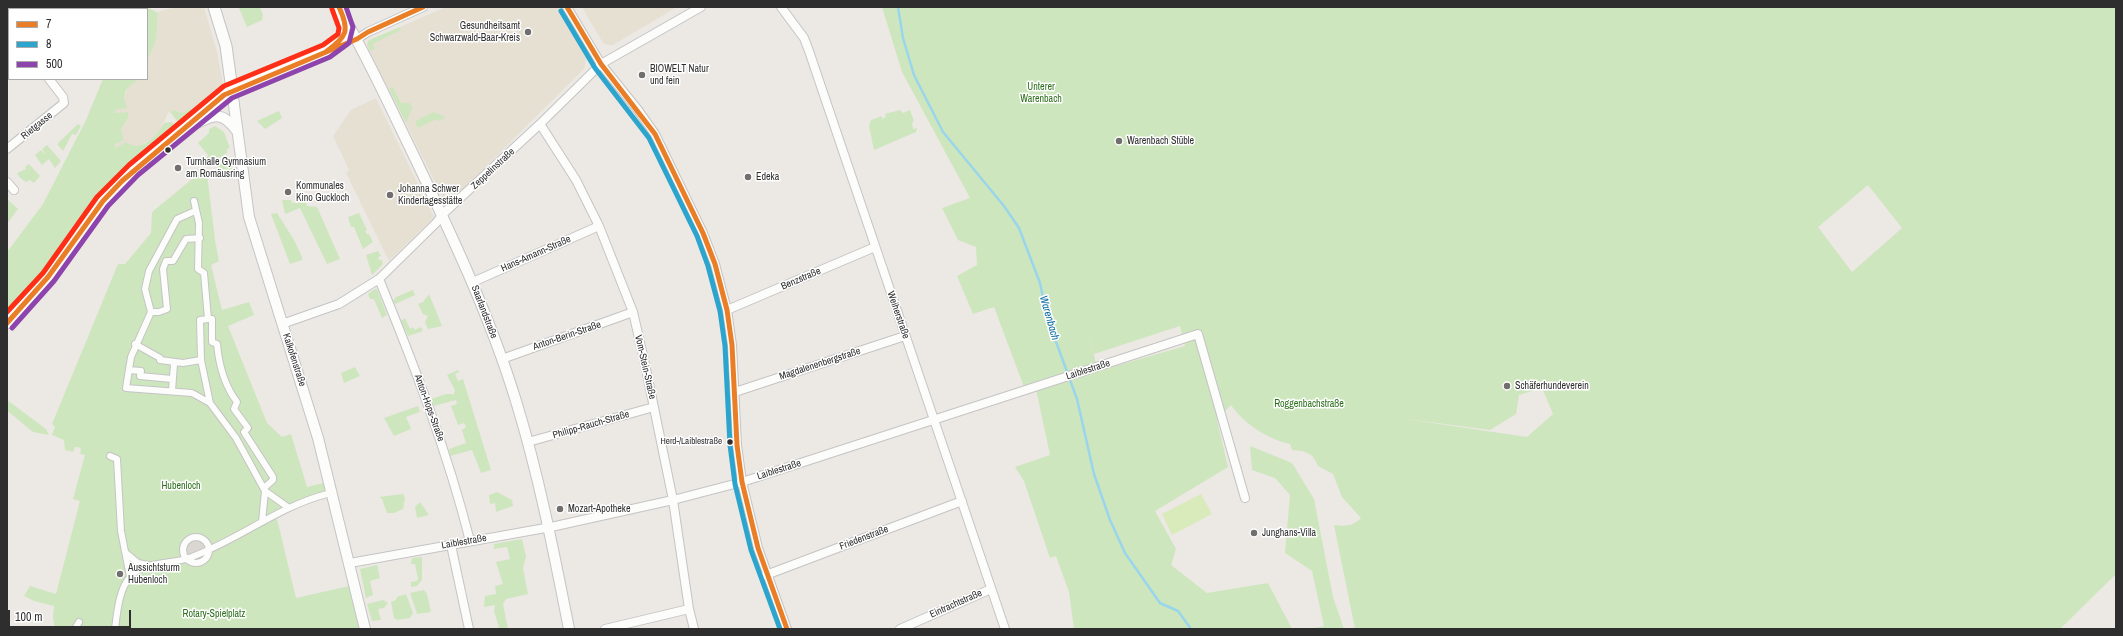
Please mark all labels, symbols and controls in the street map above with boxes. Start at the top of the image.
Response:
legend [8,8,148,80]
text: 7 [46,16,51,32]
place label: Gesundheitsamt Schwarzwald-Baar-Kreis [430,20,520,44]
marker: Gesundheitsamt Schwarzwald-Baar-Kreis [523,27,533,37]
text: 8 [46,36,51,52]
text: 500 [46,56,62,72]
place label: BIOWELT Natur und fein [650,63,709,86]
marker: BIOWELT Natur und fein [637,70,647,80]
park label: Unterer Warenbach [1020,81,1062,104]
street label: Rietgasse [19,110,55,142]
place label: Warenbach Stüble [1127,135,1194,147]
marker: Warenbach Stüble [1114,136,1124,146]
unlabelled marker [163,145,173,155]
street label: Zeppelinstraße [469,146,517,192]
place label: Turnhalle Gymnasium am Romäusring [186,156,266,180]
marker: Turnhalle Gymnasium am Romäusring [173,163,183,173]
place label: Edeka [756,171,779,183]
marker: Edeka [743,172,753,182]
place label: Kommunales Kino Guckloch [296,180,349,204]
place label: Johanna Schwer Kindertagesstätte [398,183,462,206]
marker: Kommunales Kino Guckloch [283,187,293,197]
marker: Johanna Schwer Kindertagesstätte [385,190,395,200]
street label: Hans-Amann-Straße [499,233,573,275]
street label: Benzstraße [779,265,823,293]
street label: Saarlandstraße [468,284,500,340]
street label: Weiherstraße [884,290,912,340]
water label: Warenbach [1036,294,1062,342]
street label: Anton-Berin-Straße [531,319,603,353]
street label: Kalkofenstraße [280,332,308,388]
street label: Vom-Stein-Straße [632,334,658,400]
street label: Magdalenenbergstraße [778,345,862,383]
street label: Laiblestraße [1064,357,1112,383]
street label: Anton-Hops-Straße [411,373,447,443]
place label: Schäferhundeverein [1515,380,1589,392]
marker: Schäferhundeverein [1502,381,1512,391]
park label: Roggenbachstraße [1274,398,1344,410]
street label: Philipp-Rauch-Straße [551,408,631,442]
place label: Herd-/Laiblestraße [660,437,722,447]
marker: Herd-/Laiblestraße [725,437,735,447]
street label: Laiblestraße [755,457,803,483]
park label: Hubenloch [161,480,201,492]
place label: Mozart-Apotheke [568,503,630,515]
marker: Mozart-Apotheke [555,504,565,514]
street label: Friedenstraße [838,523,890,553]
place label: Junghans-Villa [1262,527,1316,539]
marker: Junghans-Villa [1249,528,1259,538]
street label: Laiblestraße [441,532,487,552]
place label: Aussichtsturm Hubenloch [128,562,180,586]
marker: Aussichtsturm Hubenloch [115,569,125,579]
street label: Eintrachtstraße [928,587,984,621]
scale bar [10,602,133,628]
park label: Rotary-Spielplatz [183,608,245,620]
text: 100 m [15,609,42,625]

